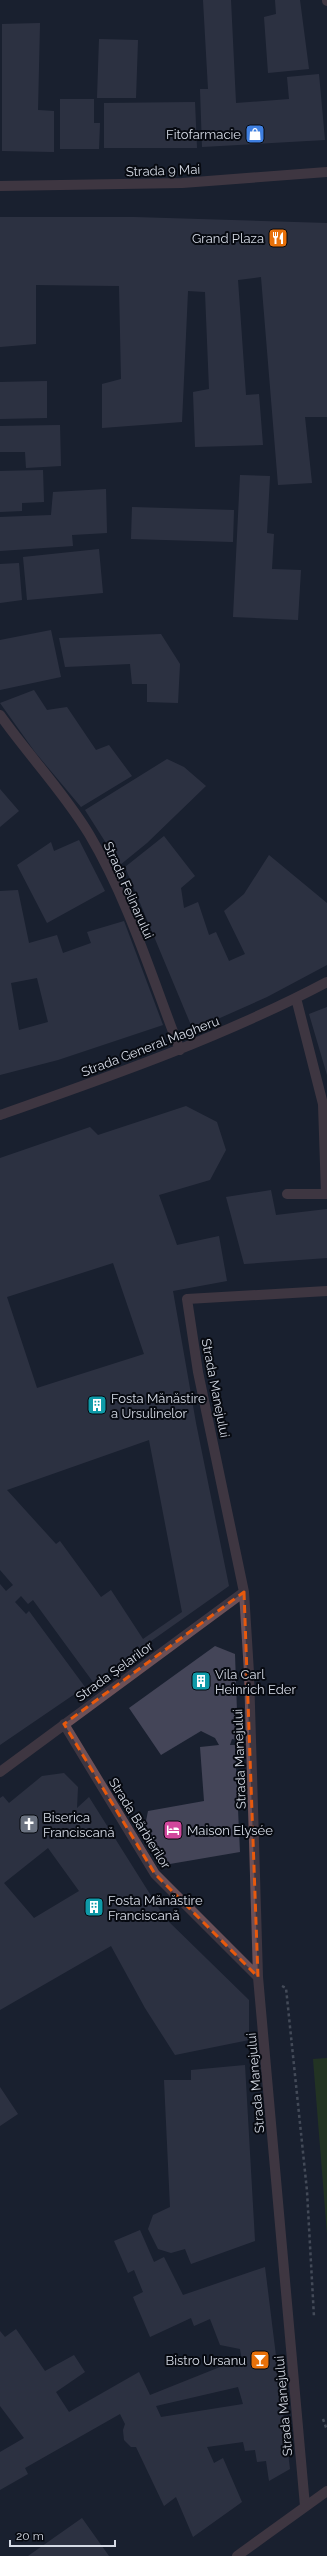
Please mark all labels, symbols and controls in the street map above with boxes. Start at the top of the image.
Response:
shop icon: Fitofarmacie [244,123,266,145]
place label: Fitofarmacie [166,127,241,142]
street label: Strada 9 Mai [126,162,200,179]
restaurant icon: Grand Plaza [267,227,289,249]
place label: Grand Plaza [192,231,264,246]
street label: Strada Felinarului [100,839,157,941]
street label: Strada General Magheru [79,1013,221,1080]
street label: Strada Manejului [199,1337,232,1439]
place label: Fosta Mănăstire a Ursulinelor [111,1391,206,1421]
building icon: Fosta Mănăstire a Ursulinelor [86,1394,108,1416]
street label: Strada Șelarilor [73,1638,156,1704]
place label: Vila Carl Heinrich Eder [215,1667,296,1697]
building icon: Vila Carl Heinrich Eder [190,1670,212,1692]
street label: Strada Manejului [230,1708,249,1810]
street label: Strada Bărbierilor [106,1775,174,1872]
place label: Biserica Franciscană [43,1810,115,1840]
church icon: Biserica Franciscană [18,1813,40,1835]
hotel icon: Maison Elysée [162,1819,184,1841]
place label: Maison Elysée [187,1823,273,1838]
place label: Fosta Mănăstire Franciscană [108,1893,203,1923]
building icon: Fosta Mănăstire Franciscană [83,1896,105,1918]
street label: Strada Manejului [244,2032,267,2134]
bar icon: Bistro Ursanu [249,2349,271,2371]
place label: Bistro Ursanu [166,2353,246,2368]
street label: Strada Manejului [272,2355,295,2457]
scale bar [10,2522,115,2548]
text: 20 m [16,2529,44,2543]

